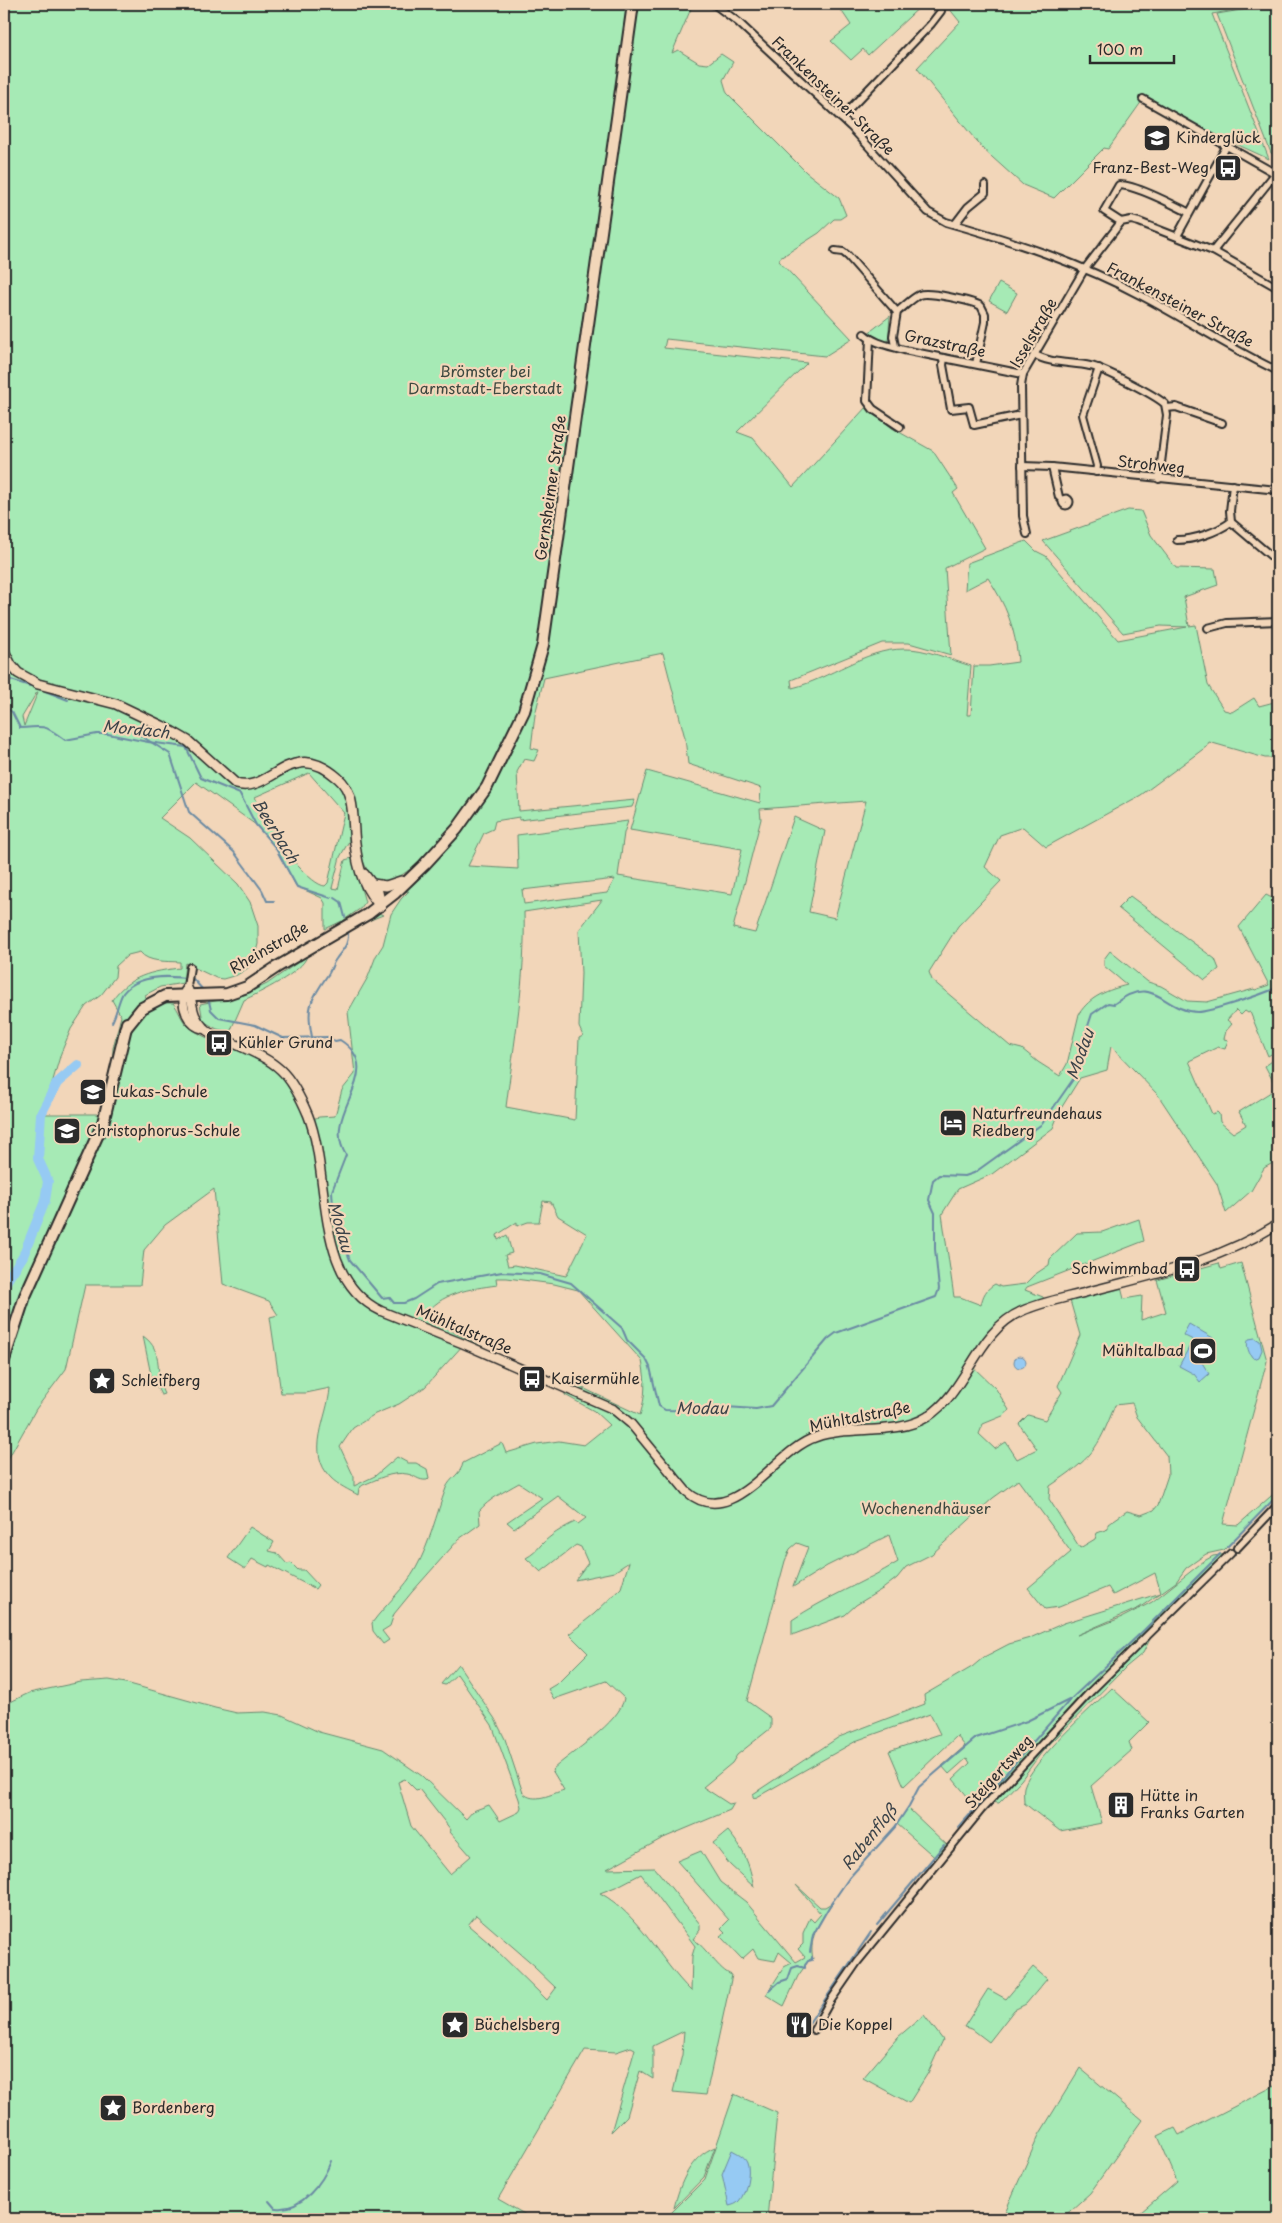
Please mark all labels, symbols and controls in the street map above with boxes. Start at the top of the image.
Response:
street label: Frankensteiner Straße [767,30,901,160]
scale bar [1090,32,1173,64]
text: 100 m [1097,37,1143,60]
school or university icon: Kinderglück [1142,123,1172,153]
place label: Kinderglück [1176,125,1261,148]
bus stop icon: Franz-Best-Weg [1213,153,1243,183]
place label: Franz-Best-Weg [1092,155,1209,178]
street label: Frankensteiner Straße [1103,255,1258,352]
street label: Isselstraße [1003,293,1062,371]
street label: Grazstraße [902,323,988,362]
park label: Brömster bei Darmstadt-Eberstadt [408,359,562,399]
street label: Gernsheimer Straße [528,413,571,562]
street label: Strohweg [1116,449,1186,478]
water label: Mordach [102,713,171,743]
water label: Beerbach [248,793,307,868]
street label: Rheinstraße [225,915,312,979]
water label: Modau [1059,1024,1100,1082]
bus stop icon: Kühler Grund [204,1028,234,1058]
place label: Kühler Grund [238,1030,333,1053]
school or university icon: Lukas-Schule [78,1077,108,1107]
place label: Lukas-Schule [112,1079,208,1102]
place label: Naturfreundehaus Riedberg [972,1101,1102,1141]
hotel icon: Naturfreundehaus Riedberg [938,1108,968,1138]
school or university icon: Christophorus-Schule [52,1116,82,1146]
place label: Christophorus-Schule [86,1118,240,1141]
water label: Modau [323,1198,361,1257]
bus stop icon: Schwimmbad [1172,1254,1202,1284]
place label: Schwimmbad [1071,1256,1168,1279]
street label: Mühltalstraße [413,1298,516,1359]
sports icon: Mühltalbad [1188,1336,1218,1366]
place label: Mühltalbad [1102,1338,1184,1361]
bus stop icon: Kaisermühle [517,1364,547,1394]
place icon: Schleifberg [87,1366,117,1396]
place label: Kaisermühle [551,1366,640,1389]
place label: Schleifberg [121,1368,200,1391]
street label: Mühltalstraße [807,1394,912,1437]
water label: Modau [676,1395,730,1419]
park label: Wochenendhäuser [861,1496,991,1519]
street label: Steigertsweg [959,1729,1037,1813]
place label: Hütte in Franks Garten [1140,1783,1245,1823]
building icon: Hütte in Franks Garten [1106,1790,1136,1820]
water label: Rabenfloß [835,1797,903,1874]
place icon: Büchelsberg [440,2010,470,2040]
restaurant icon: Die Koppel [784,2010,814,2040]
place label: Büchelsberg [474,2012,560,2035]
place label: Die Koppel [818,2012,893,2035]
place icon: Bordenberg [98,2093,128,2123]
place label: Bordenberg [132,2095,215,2118]

